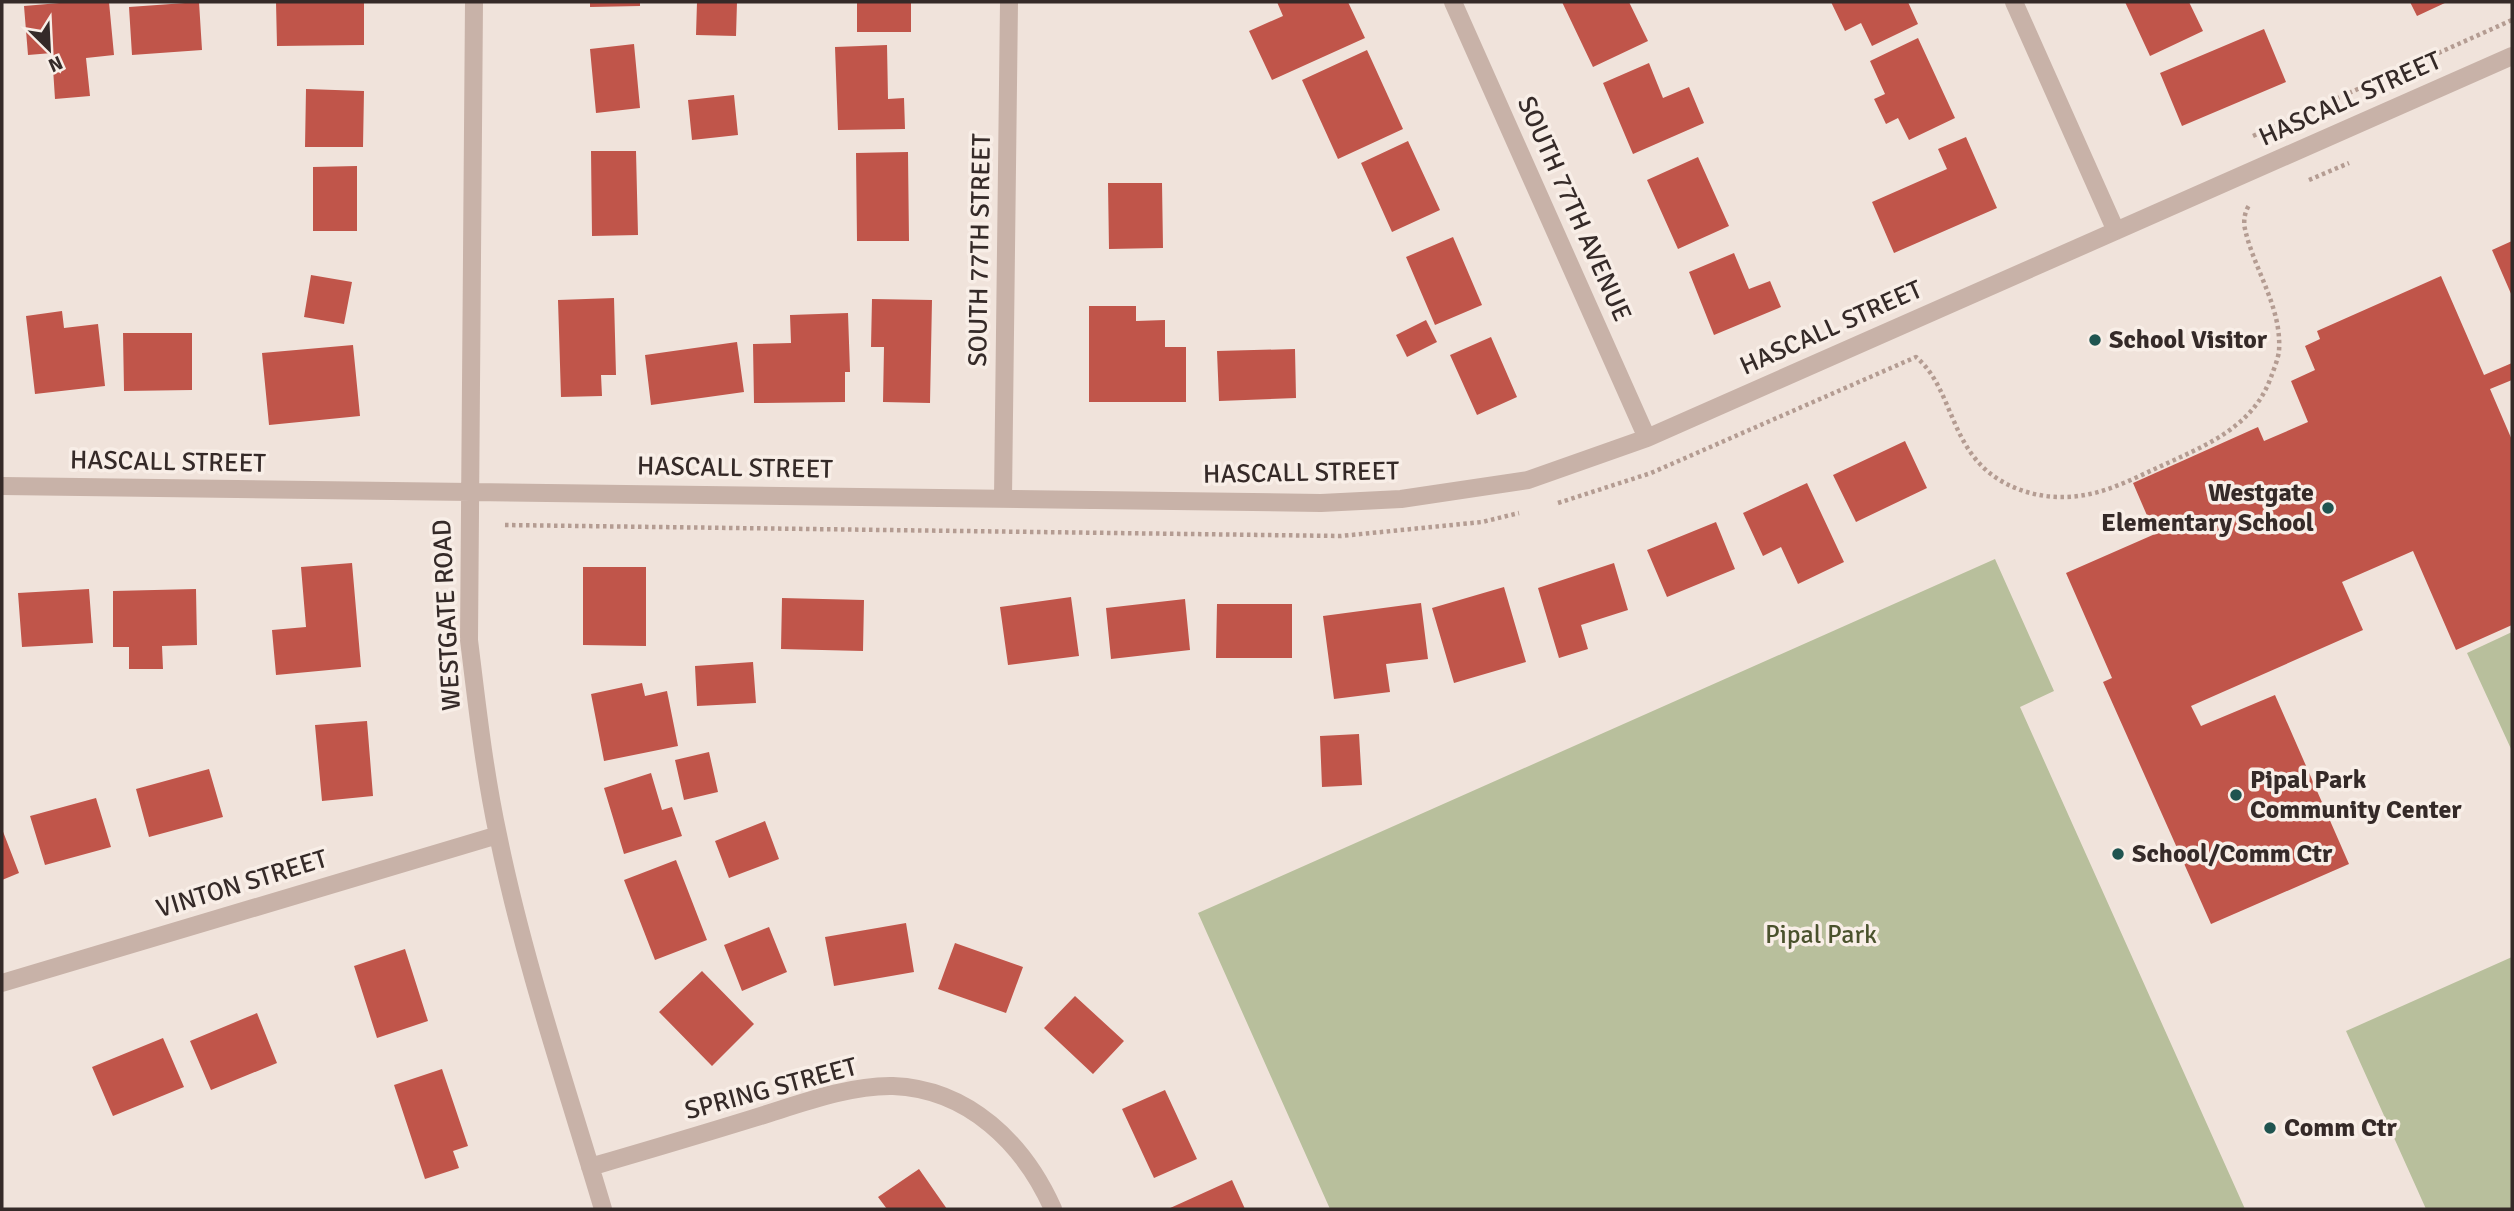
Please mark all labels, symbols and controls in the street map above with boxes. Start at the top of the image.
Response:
north arrow [14,14,84,84]
street label: HASCALL STREET [2254,44,2446,153]
text: N [45,50,66,77]
street label: SOUTH 77TH AVENUE [1510,91,1638,327]
street label: SOUTH 77TH STREET [962,133,998,367]
street label: HASCALL STREET [1735,273,1927,382]
place label: School Visitor [2109,324,2268,356]
marker: School Visitor [2087,332,2103,348]
street label: HASCALL STREET [70,444,267,480]
street label: HASCALL STREET [637,450,834,486]
street label: HASCALL STREET [1203,455,1400,491]
place label: Westgate Elementary School [2101,477,2314,539]
marker: Westgate Elementary School [2320,500,2336,516]
street label: WESTGATE ROAD [426,518,468,712]
place label: Pipal Park Community Center [2250,764,2462,826]
marker: Pipal Park Community Center [2228,787,2244,803]
place label: School/Comm Ctr [2132,838,2333,870]
street label: VINTON STREET [153,843,332,925]
marker: School/Comm Ctr [2110,846,2126,862]
park label: Pipal Park [1765,919,1877,951]
street label: SPRING STREET [681,1051,861,1127]
place label: Comm Ctr [2284,1112,2398,1144]
marker: Comm Ctr [2262,1120,2278,1136]

